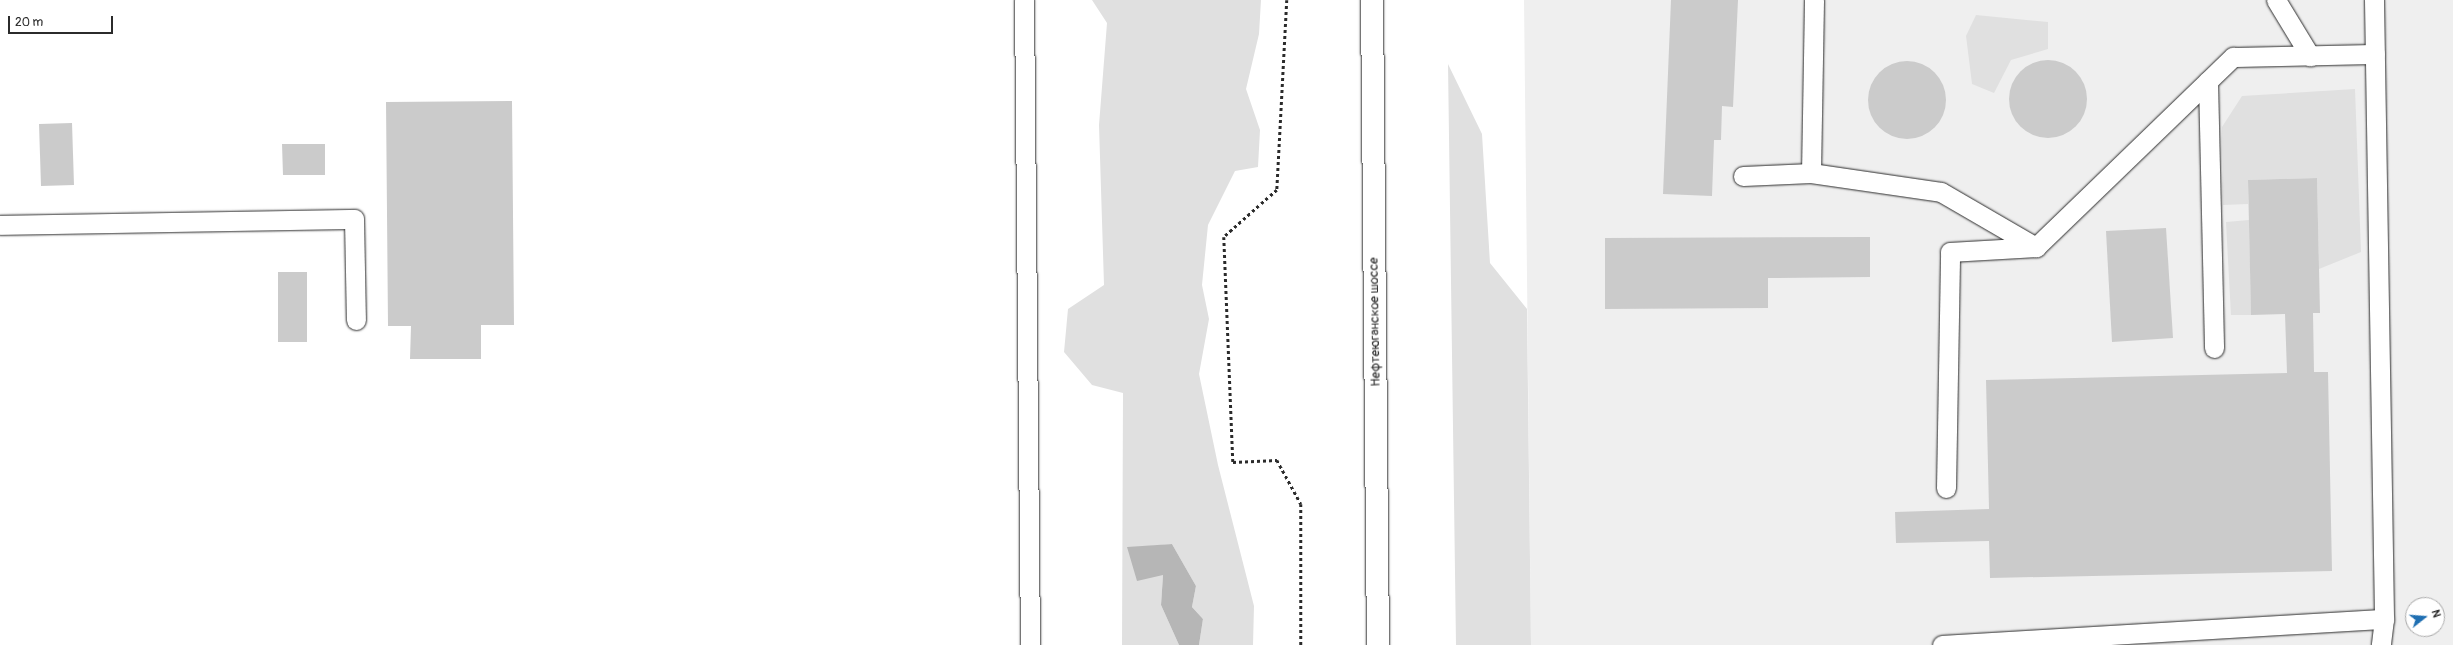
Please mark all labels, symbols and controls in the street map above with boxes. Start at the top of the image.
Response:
scale bar [10,8,115,34]
text: 20 m [15,15,43,30]
street label: Нефтеюганское шоссе [1366,257,1384,387]
north arrow [2405,597,2445,637]
text: N [2429,608,2443,619]

